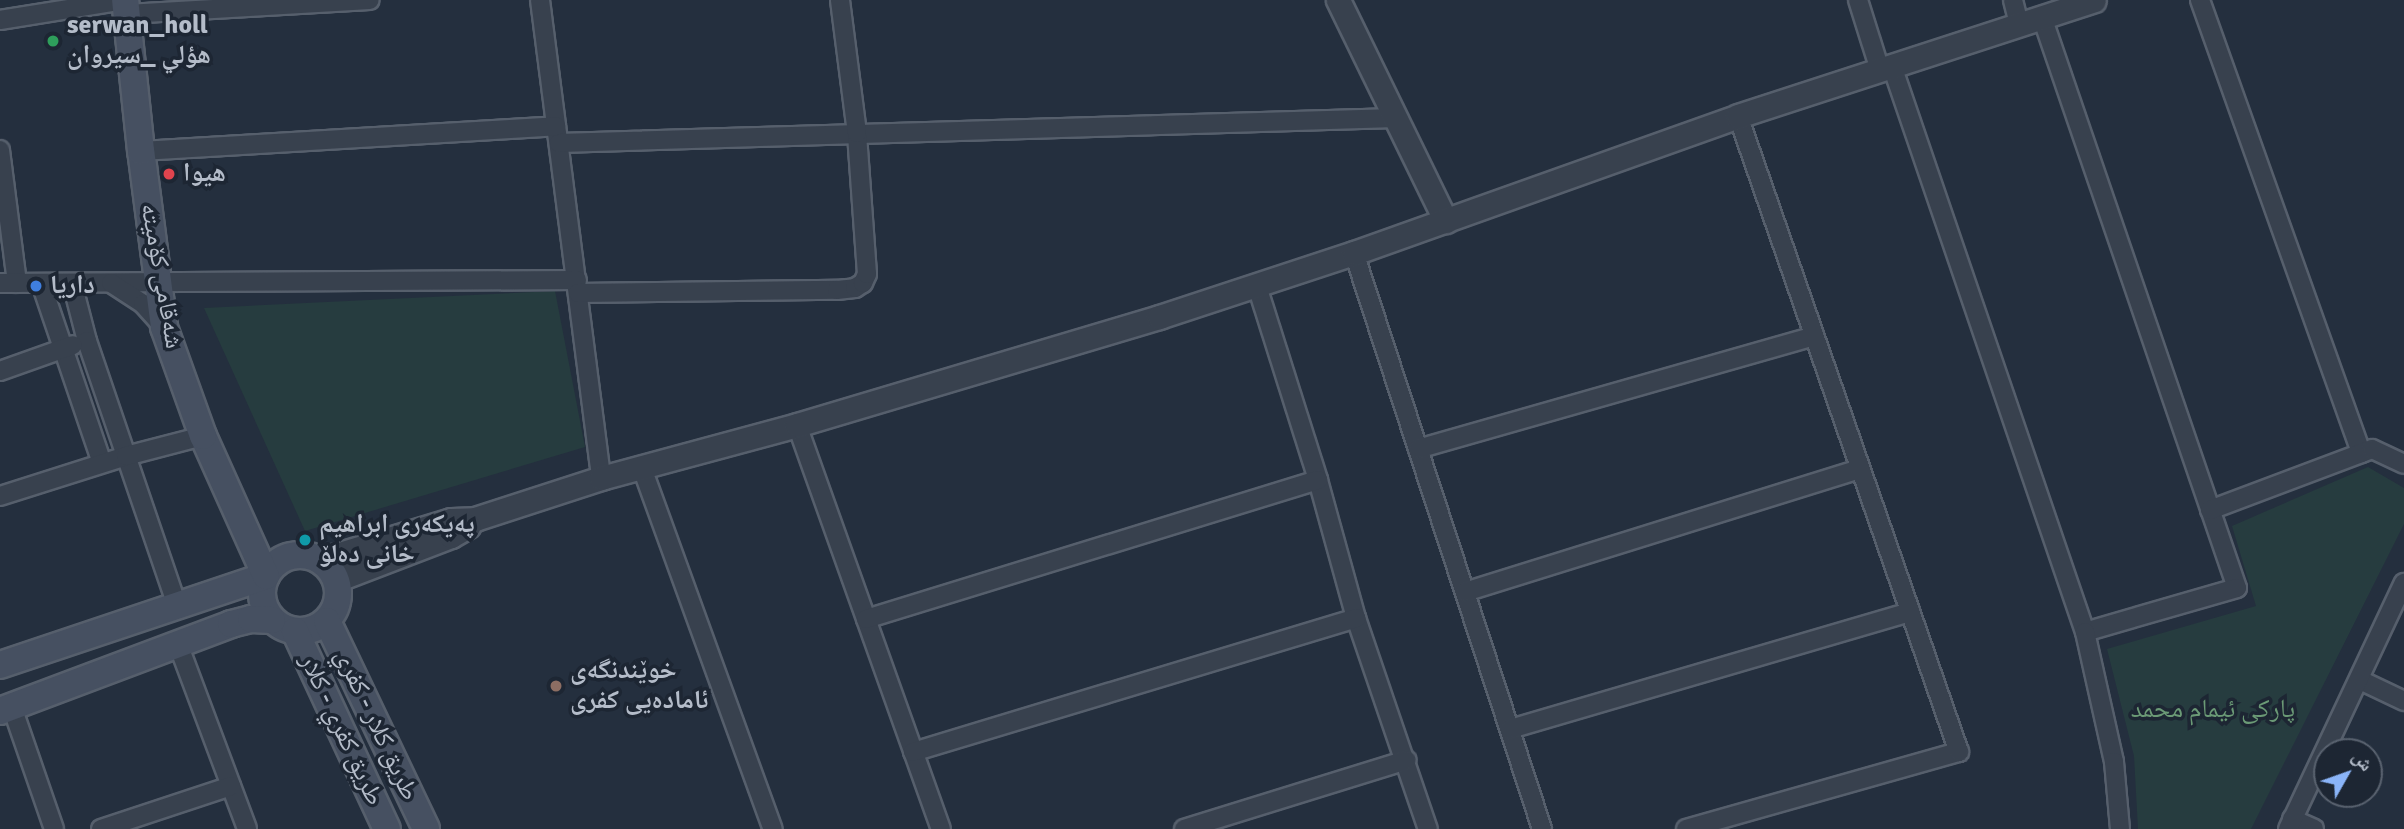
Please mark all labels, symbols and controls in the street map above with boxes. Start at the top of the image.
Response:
place label: serwan_holl هؤلي _سيروان [67,10,211,72]
marker: serwan_holl هؤلي _سيروان [45,33,61,49]
place label: هیوا [183,158,226,190]
marker: هیوا [161,166,177,182]
street label: شەقامی کۆمیتە [133,201,189,351]
place label: داريا [50,270,95,302]
marker: داريا [28,278,44,294]
place label: پەیکەری ابراهیم خانی دەلۆ [319,509,475,570]
marker: پەیکەری ابراهیم خانی دەلۆ [297,532,313,548]
street label: طريق كلار - كفري [327,644,425,806]
street label: طريق كفري - كلار [292,649,390,811]
place label: خوێندنگەی ئامادەیی کفری [570,655,708,716]
marker: خوێندنگەی ئامادەیی کفری [548,678,564,694]
park label: پارکی ئیمام محمد [2131,694,2295,726]
north arrow [2313,738,2383,808]
text: ش [2347,745,2378,776]

